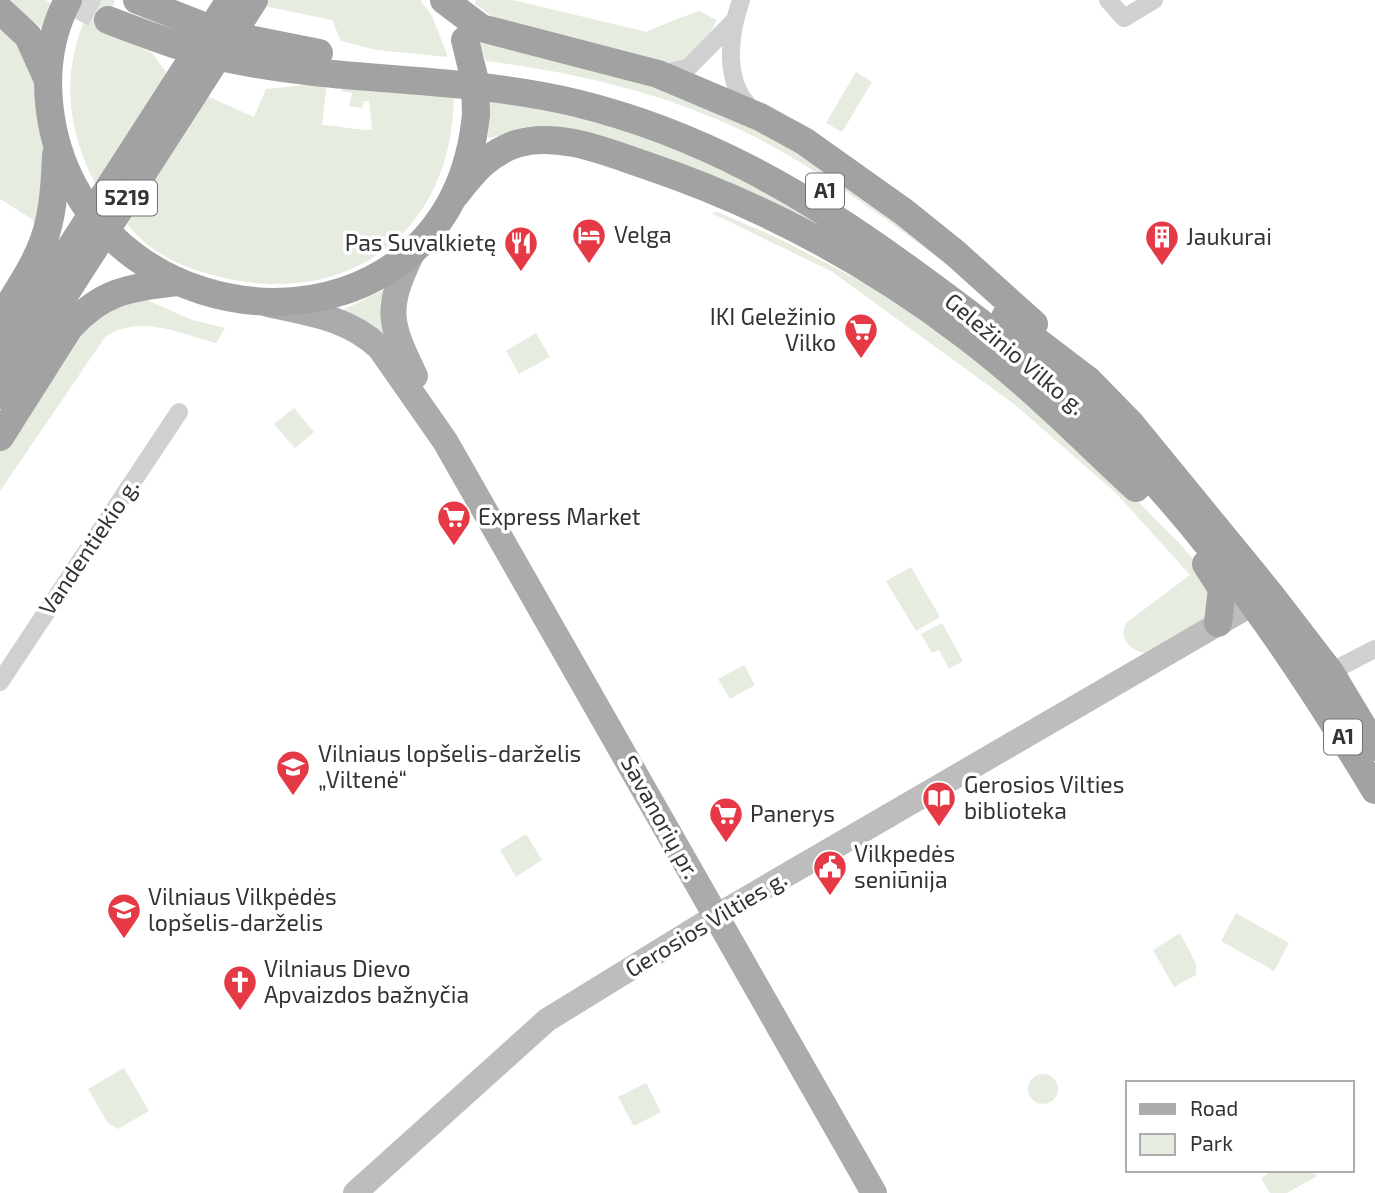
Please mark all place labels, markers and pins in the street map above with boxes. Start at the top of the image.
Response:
hotel icon: Velga [570,216,608,265]
building icon: Jaukurai [1143,218,1181,267]
place label: Velga [614,220,672,248]
place label: Jaukurai [1186,222,1272,250]
restaurant icon: Pas Suvalkietę [502,224,540,273]
place label: Pas Suvalkietę [345,228,496,256]
place label: IKI Geležinio Vilko [710,302,836,356]
supermarket icon: IKI Geležinio Vilko [842,311,880,360]
supermarket icon: Express Market [435,498,473,547]
place label: Express Market [478,502,641,530]
place label: Vilniaus lopšelis-darželis „Viltenė“ [318,739,581,793]
school or university icon: Vilniaus lopšelis-darželis „Viltenė“ [274,748,312,797]
place label: Gerosios Vilties biblioteka [964,770,1124,824]
library icon: Gerosios Vilties biblioteka [920,779,958,828]
supermarket icon: Panerys [707,795,745,844]
place label: Panerys [750,799,835,827]
place label: Vilkpedės seniūnija [854,839,955,893]
public building icon: Vilkpedės seniūnija [811,848,849,897]
place label: Vilniaus Vilkpėdės lopšelis-darželis [148,882,337,936]
school or university icon: Vilniaus Vilkpėdės lopšelis-darželis [105,891,143,940]
place label: Vilniaus Dievo Apvaizdos bažnyčia [264,954,469,1008]
church icon: Vilniaus Dievo Apvaizdos bažnyčia [221,963,259,1012]

